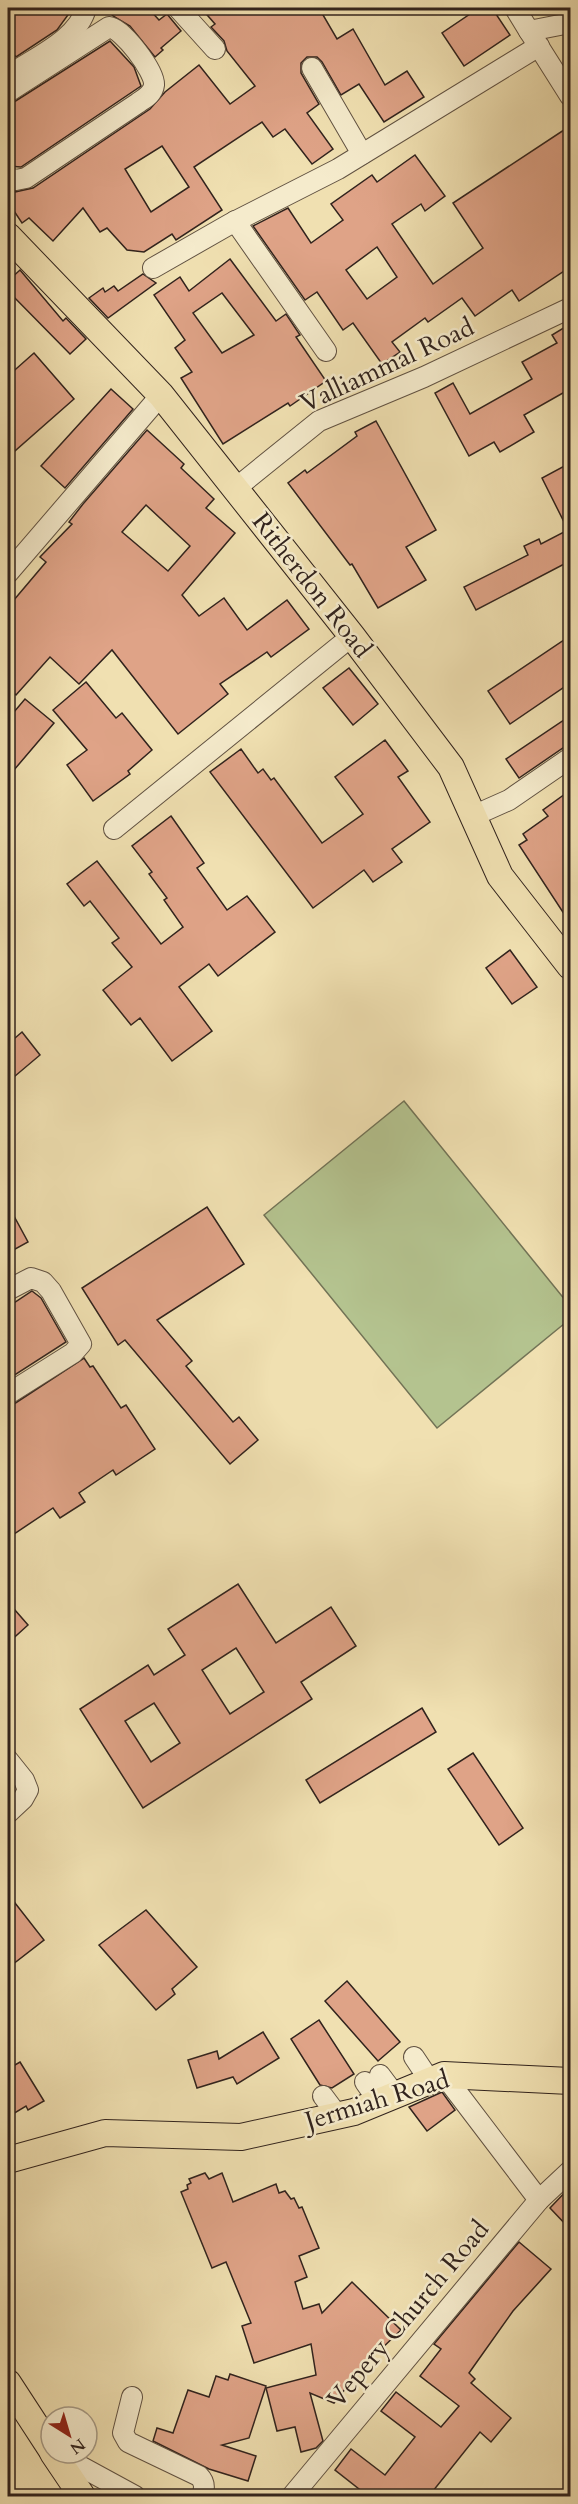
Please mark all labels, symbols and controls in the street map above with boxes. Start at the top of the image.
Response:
street label: Valliammal Road [294,309,480,421]
street label: Ritherdon Road [244,505,380,665]
street label: Jermiah Road [297,2061,454,2140]
street label: Vepery Church Road [319,2213,497,2415]
north arrow [39,2405,99,2465]
text: N [65,2433,90,2459]

